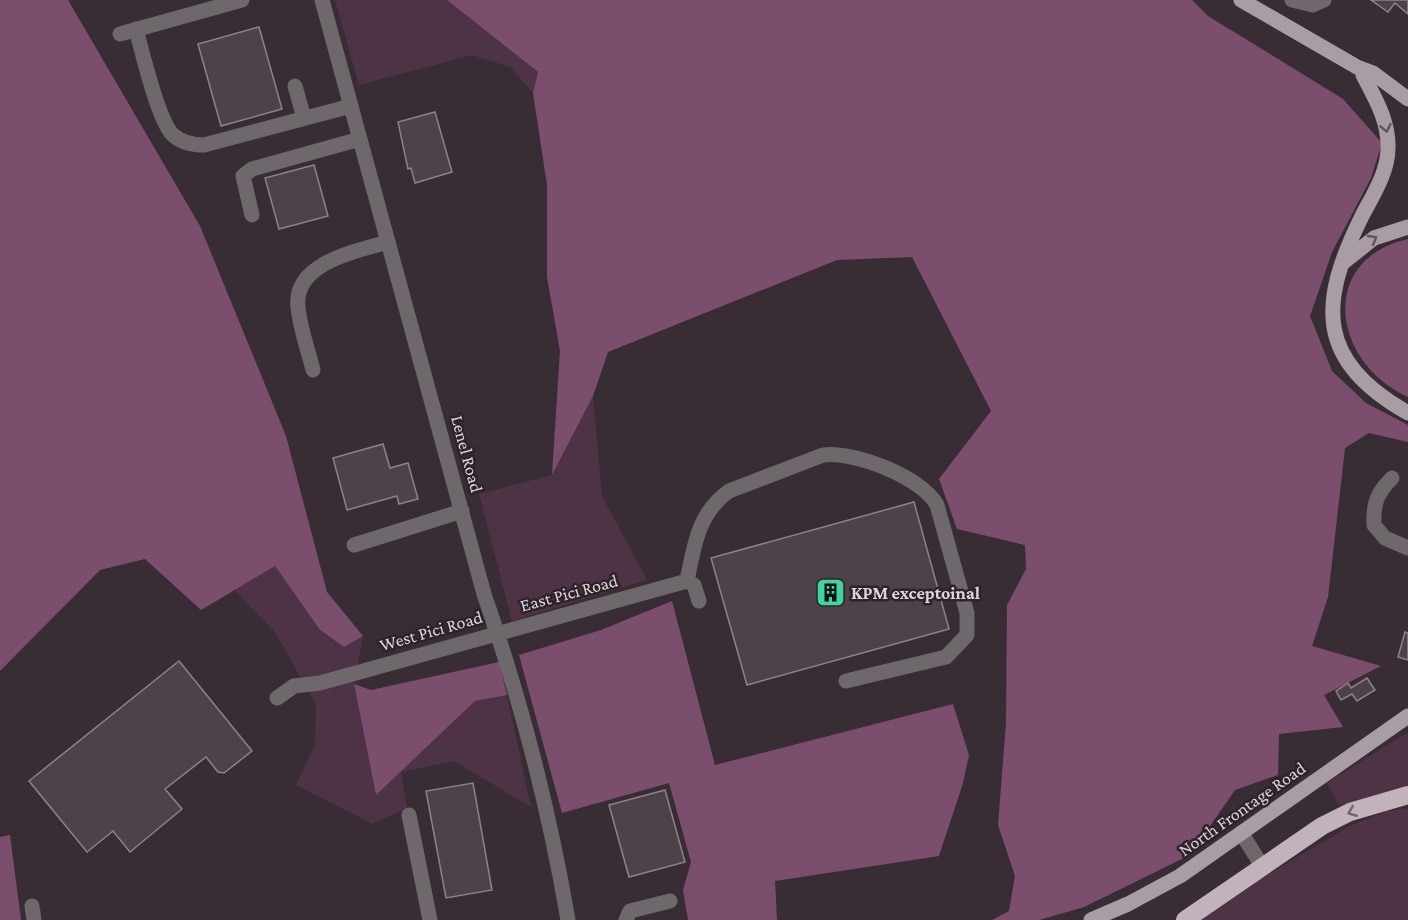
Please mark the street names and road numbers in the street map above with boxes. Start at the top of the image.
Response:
street label: Lenel Road [447,413,487,495]
street label: East Pici Road [518,570,621,616]
street label: West Pici Road [377,607,485,655]
street label: North Frontage Road [1175,757,1310,860]

